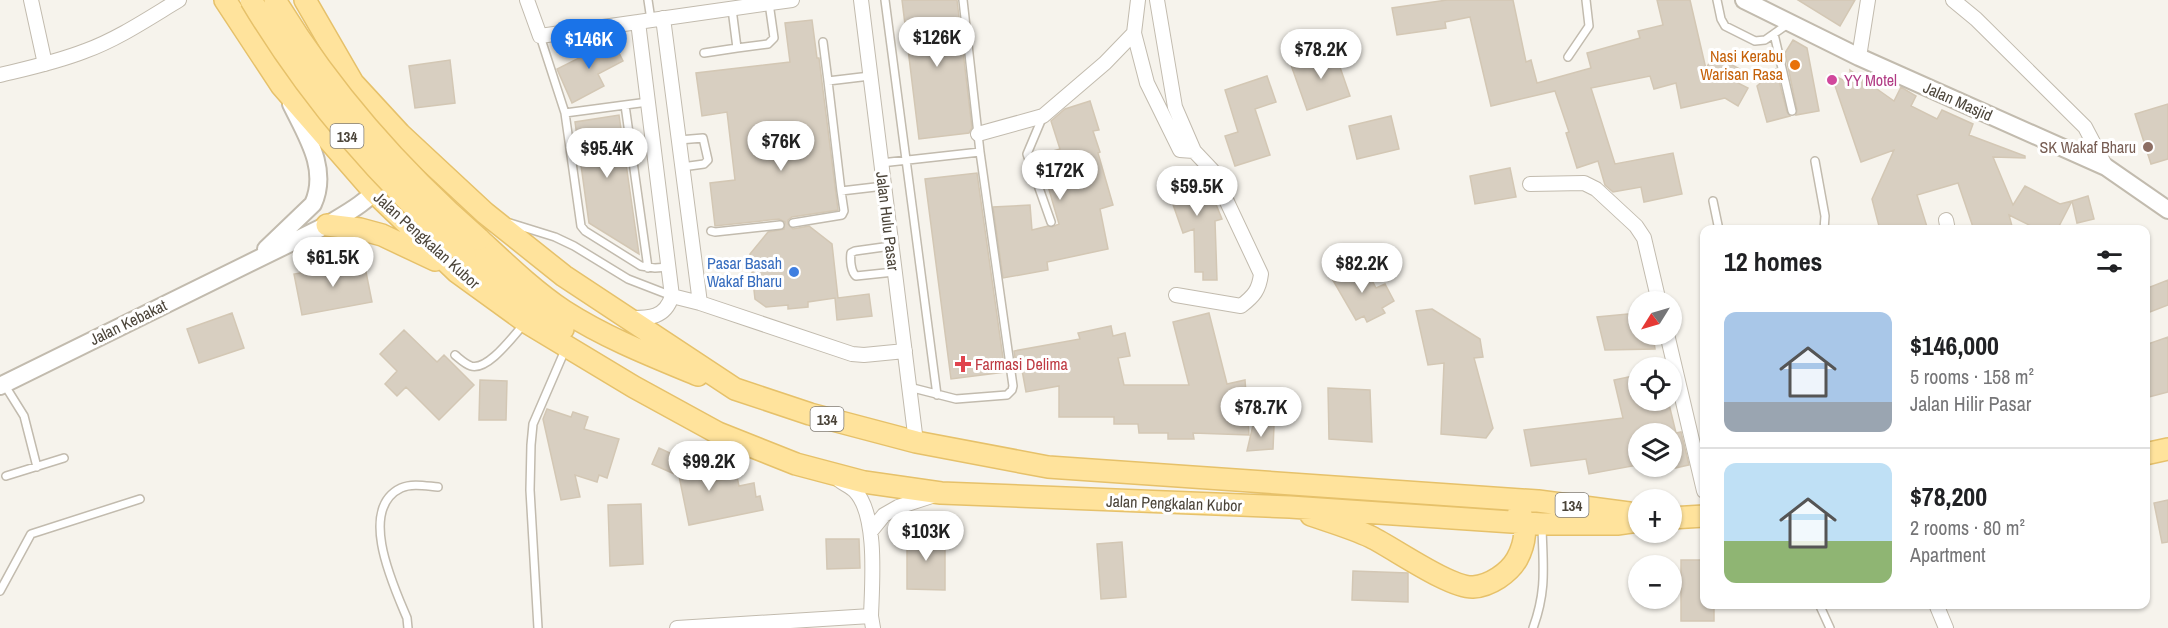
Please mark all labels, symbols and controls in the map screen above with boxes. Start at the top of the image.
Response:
pin: $126K [895,17,979,68]
pin: $146K [547,19,631,70]
text: $126K [913,23,961,50]
text: $146K [565,25,613,52]
pin: $78.2K [1272,29,1370,80]
text: $78.2K [1295,35,1347,62]
place label: Nasi Kerabu Warisan Rasa [1700,45,1784,85]
marker: Nasi Kerabu Warisan Rasa [1788,58,1802,72]
place label: YY Motel [1844,69,1897,91]
marker: YY Motel [1825,73,1839,87]
street label: Jalan Masjid [1920,76,1996,126]
pin: $76K [745,121,817,172]
road number: 134 [330,124,364,148]
text: $76K [761,127,801,154]
pin: $95.4K [558,128,656,179]
text: $95.4K [581,134,633,161]
place label: SK Wakaf Bharu [2039,136,2136,158]
marker: SK Wakaf Bharu [2141,140,2155,154]
pin: $172K [1018,150,1102,201]
text: $172K [1036,156,1084,183]
pin: $59.5K [1148,166,1246,217]
street label: Jalan Hulu Pasar [871,170,905,273]
text: $59.5K [1171,172,1223,199]
street label: Jalan Pengkalan Kubor [369,186,485,294]
pin: $61.5K [284,237,382,288]
text: $61.5K [307,243,359,270]
pin: $82.2K [1313,243,1411,294]
text: 12 homes [1724,244,1822,279]
icon: filters [2093,245,2126,278]
text: $82.2K [1336,249,1388,276]
place label: Pasar Basah Wakaf Bharu [707,252,782,292]
marker: Pasar Basah Wakaf Bharu [787,265,801,279]
north arrow [1628,291,1682,345]
map controls [1628,291,1682,609]
street label: Jalan Kebakat [86,294,171,350]
text: $146,000 [1910,328,1999,363]
icon: home [1772,336,1844,408]
place label: Farmasi Delima [975,353,1068,375]
marker: Farmasi Delima [956,357,970,371]
button: locate [1628,357,1682,411]
text: 5 rooms · 158 m² [1910,363,2034,390]
pin: $78.7K [1212,387,1310,438]
text: Jalan Hilir Pasar [1910,390,2031,417]
text: $78.7K [1235,393,1287,420]
road number: 134 [810,407,844,431]
button: layers [1628,423,1682,477]
pin: $99.2K [660,441,758,492]
text: $99.2K [683,447,735,474]
text: $78,200 [1910,479,1987,514]
icon: home [1772,487,1844,559]
button: + [1628,489,1682,543]
street label: Jalan Pengkalan Kubor [1106,490,1243,516]
road number: 134 [1556,493,1588,517]
pin: $103K [884,511,968,562]
text: 2 rooms · 80 m² [1910,514,2025,541]
text: $103K [902,517,950,544]
text: Apartment [1910,541,1986,568]
button: − [1628,555,1682,609]

